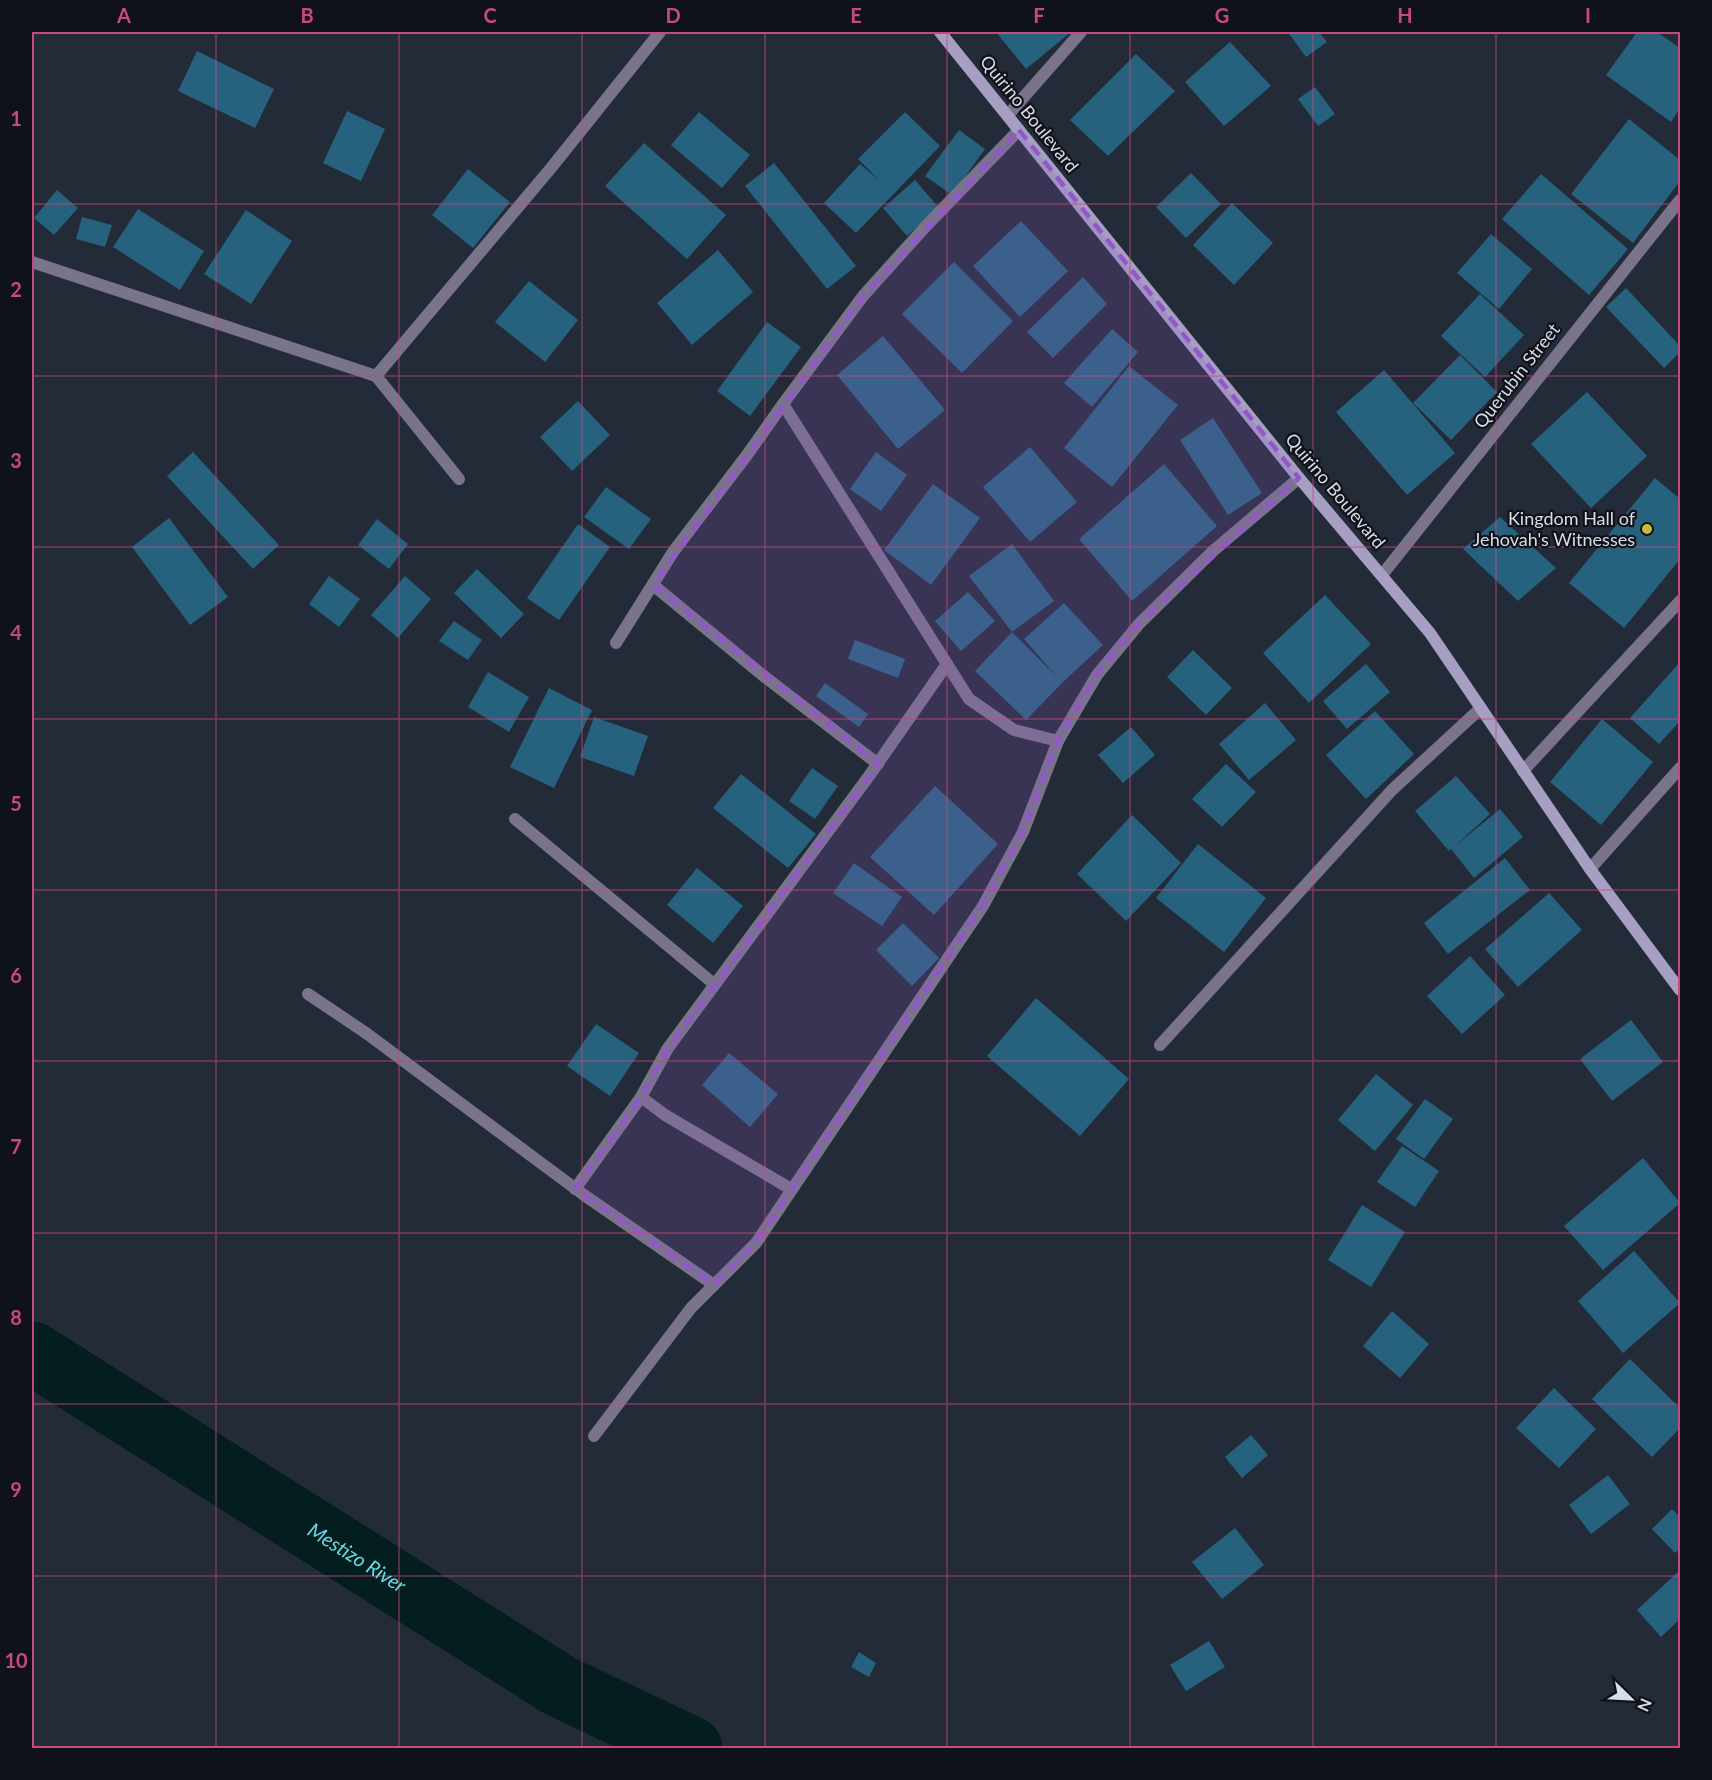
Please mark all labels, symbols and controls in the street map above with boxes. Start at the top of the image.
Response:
text: A [116,3,131,27]
text: B [300,3,314,27]
text: C [483,3,497,27]
text: D [665,3,681,27]
text: E [850,3,862,27]
text: F [1033,3,1045,27]
text: G [1215,3,1229,27]
text: H [1397,3,1413,27]
text: I [1585,3,1591,27]
street label: Quirino Boulevard [976,50,1084,176]
text: 1 [10,106,22,130]
text: 2 [10,277,22,301]
street label: Querubin Street [1468,318,1564,432]
street label: Quirino Boulevard [1281,428,1390,553]
text: 3 [10,448,22,472]
place label: Kingdom Hall of Jehovah's Witnesses [1473,507,1636,550]
marker: Kingdom Hall of Jehovah's Witnesses [1640,522,1654,536]
text: 4 [10,620,22,644]
text: 5 [10,791,22,815]
text: 6 [10,963,22,987]
text: 7 [10,1134,22,1158]
text: 8 [10,1305,22,1329]
text: 9 [10,1477,22,1501]
water label: Mestizo River [304,1517,412,1597]
text: 10 [4,1648,28,1672]
north arrow [1601,1669,1661,1729]
text: N [1634,1696,1656,1715]

